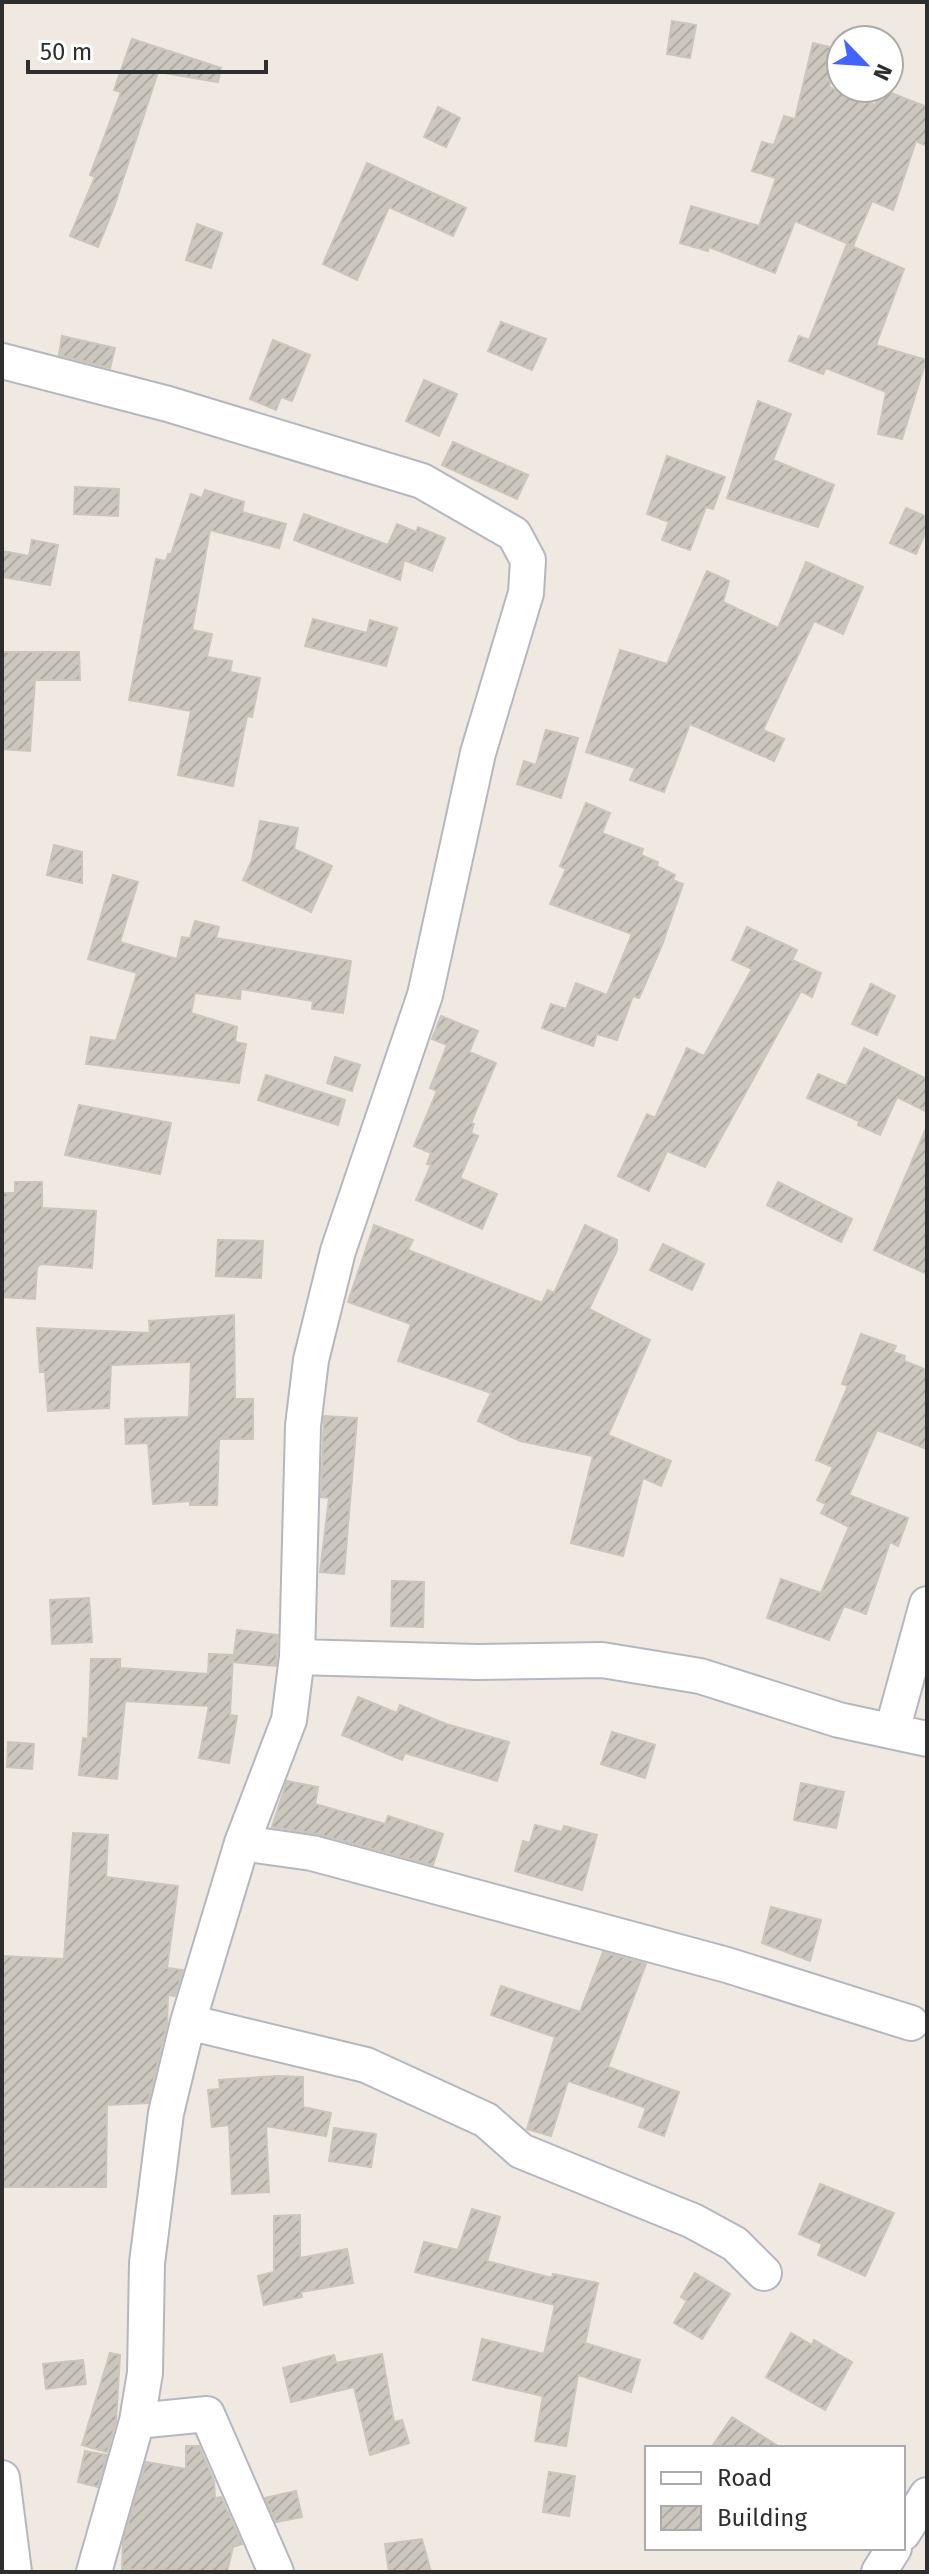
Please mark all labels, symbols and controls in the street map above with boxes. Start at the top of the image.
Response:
scale bar [28,24,266,74]
north arrow [825,24,905,104]
text: 50 m [40,38,92,66]
text: N [867,60,898,85]
legend [645,2446,905,2550]
text: Road [717,2464,772,2492]
text: Building [717,2504,807,2532]

